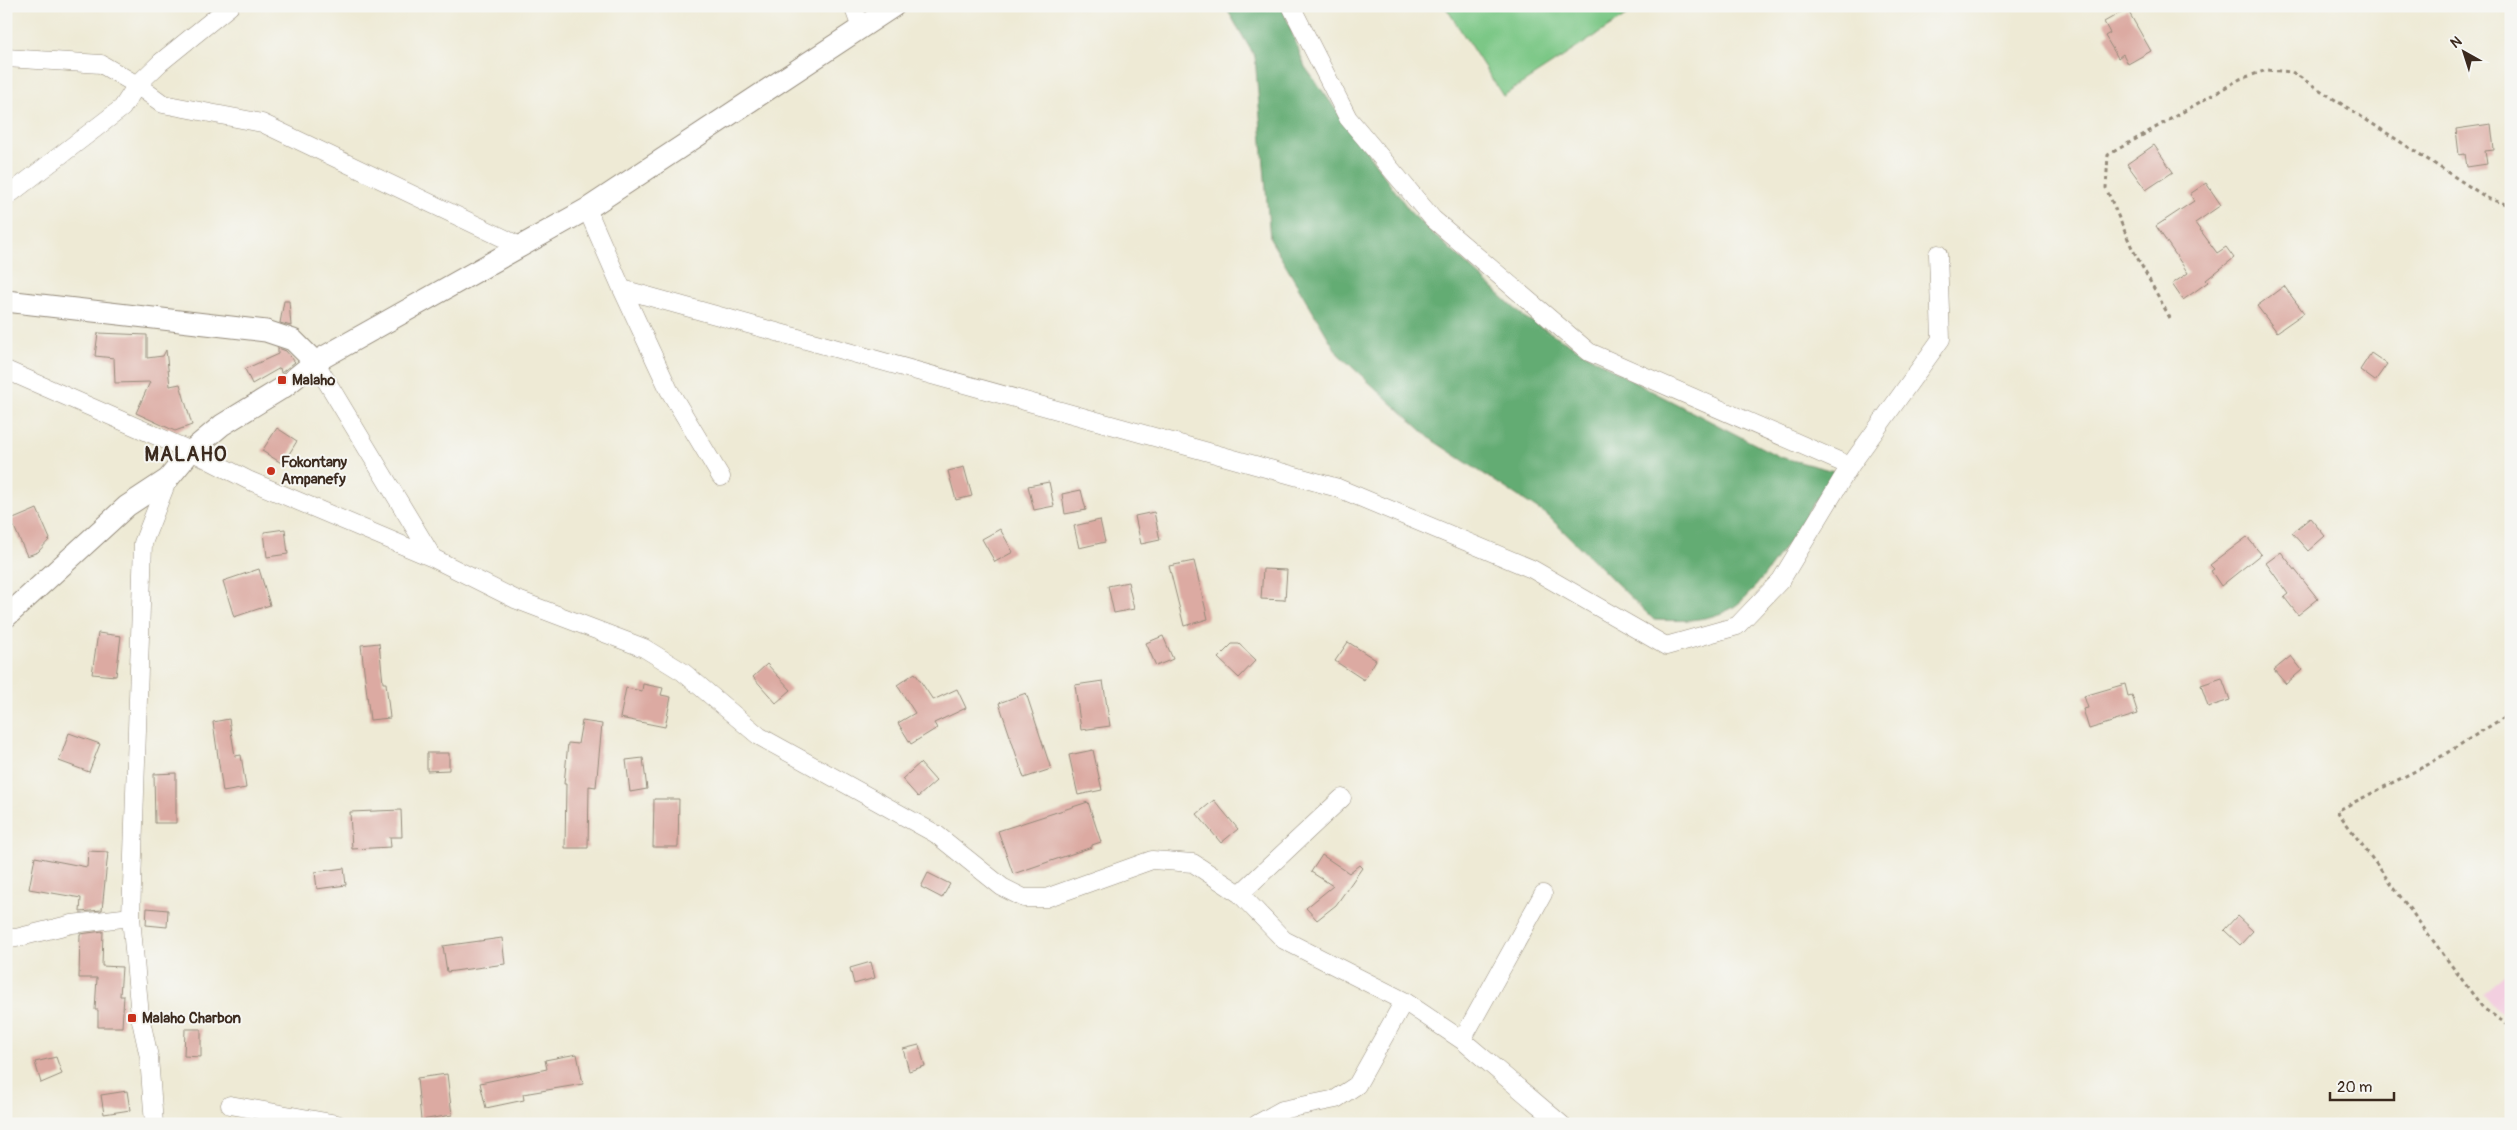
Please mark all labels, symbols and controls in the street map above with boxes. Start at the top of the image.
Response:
north arrow [2440,28,2490,78]
text: N [2447,33,2465,52]
place label: Malaho [292,371,335,390]
marker: Malaho [276,374,288,386]
district label: MALAHO [145,442,228,467]
place label: Fokontany Ampanefy [281,453,348,489]
marker: Fokontany Ampanefy [265,465,277,477]
place label: Malaho Charbon [142,1009,242,1028]
marker: Malaho Charbon [126,1012,138,1024]
scale bar [2330,1070,2393,1102]
text: 20 m [2337,1078,2372,1097]

